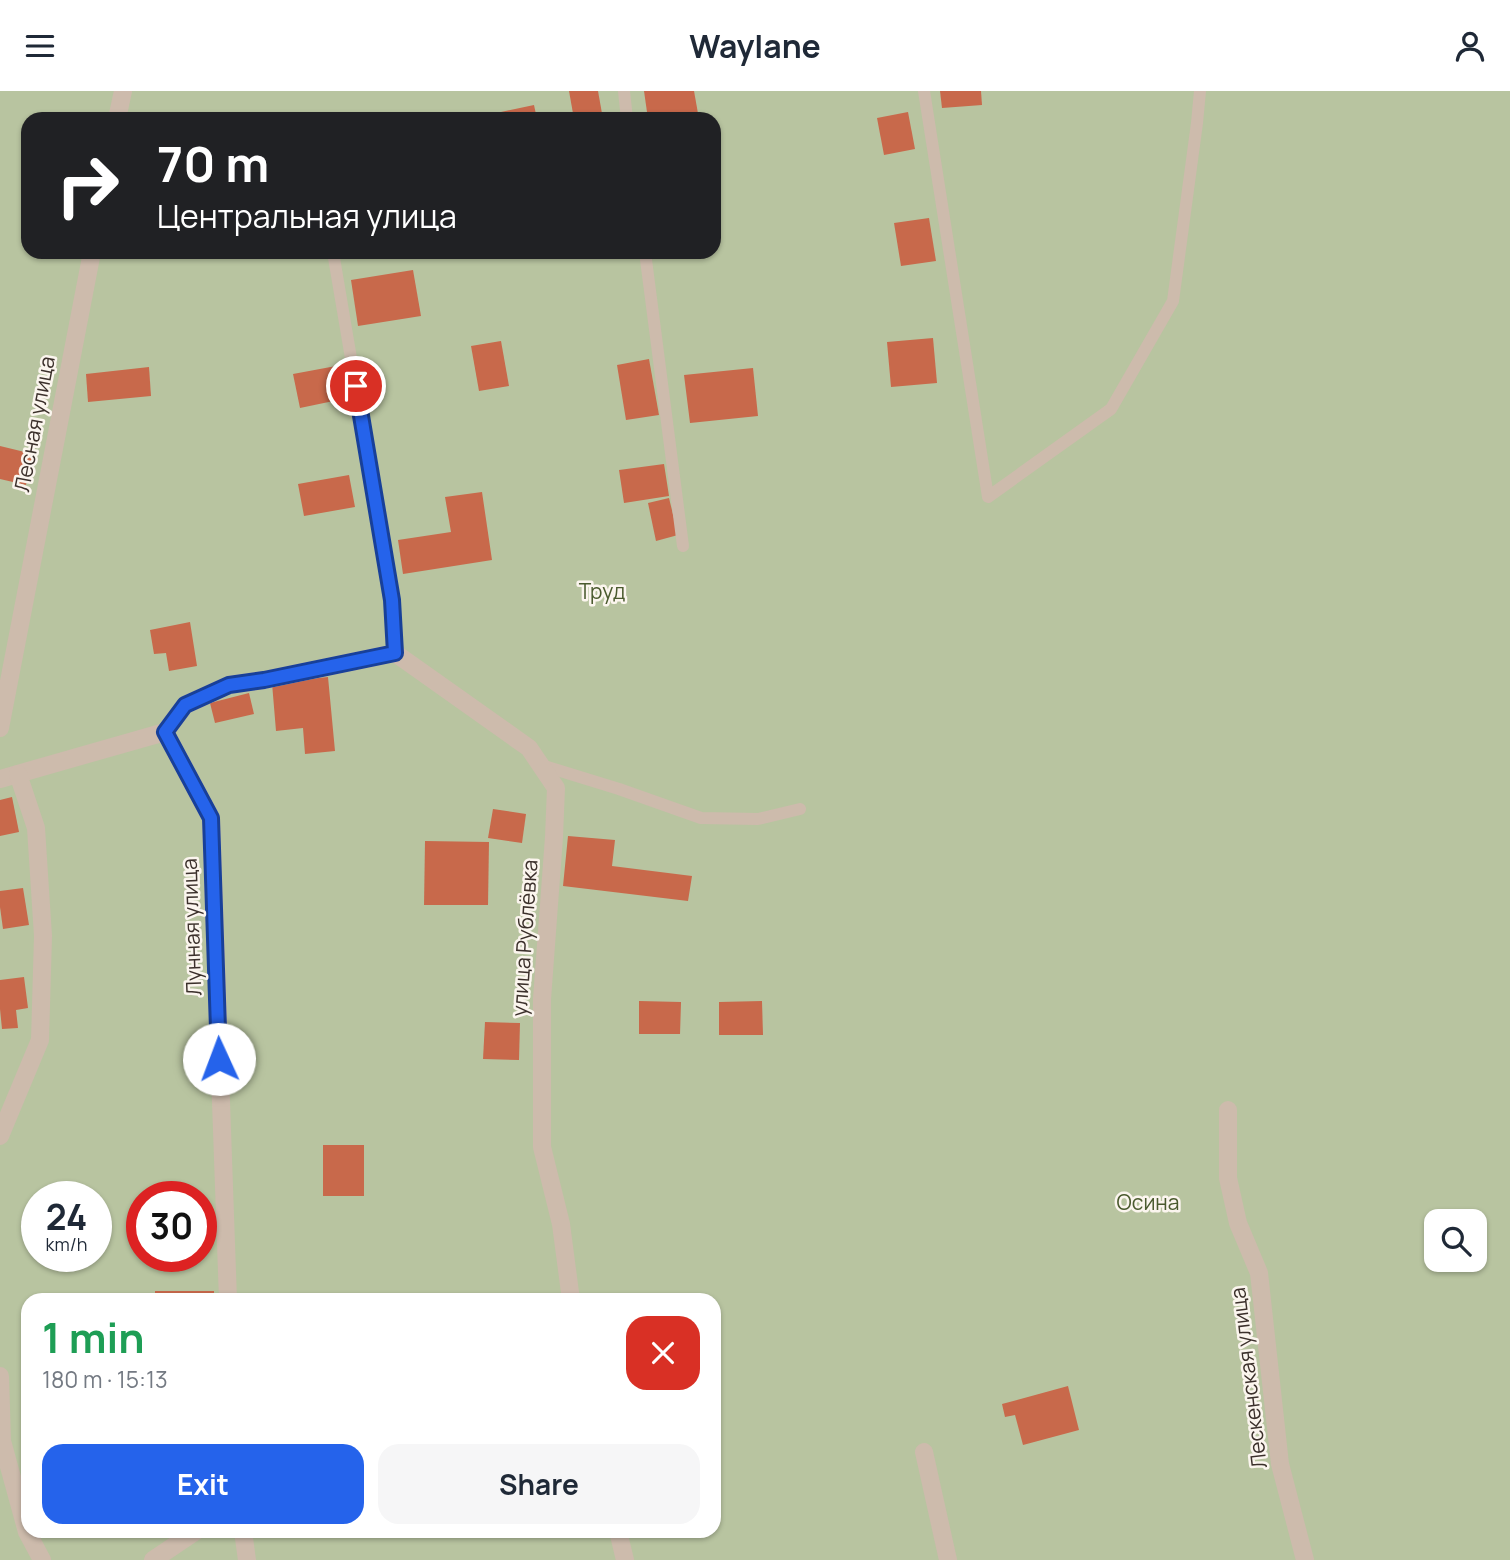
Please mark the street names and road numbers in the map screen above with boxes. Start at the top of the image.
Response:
street label: Лесная улица [7,354,61,494]
street label: Лунная улица [175,858,207,996]
street label: улица Рублёвка [505,859,543,1017]
street label: Лескенская улица [1223,1286,1273,1470]

